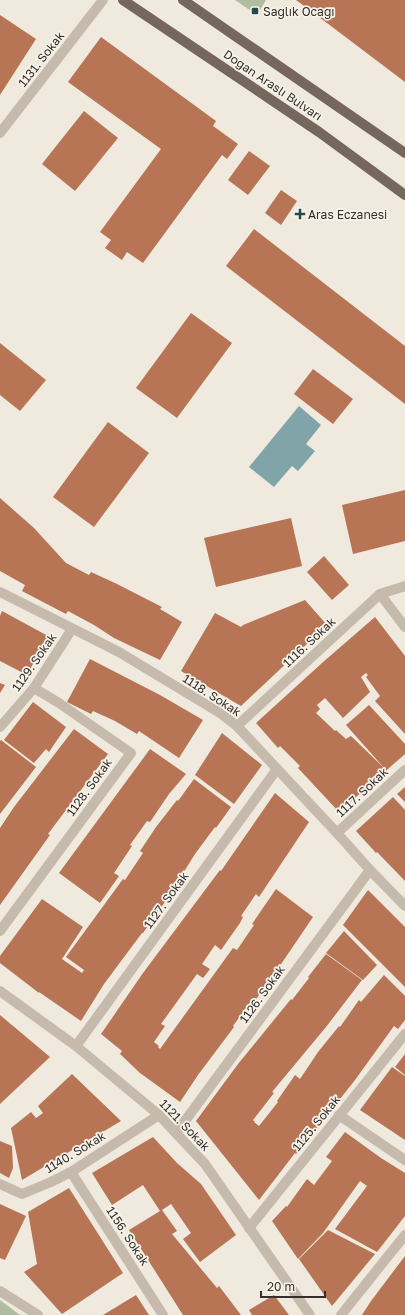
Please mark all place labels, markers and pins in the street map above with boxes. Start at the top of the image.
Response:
place label: Sağlık Ocağı [263,4,334,19]
marker: Sağlık Ocağı [250,6,260,16]
place label: Aras Eczanesi [308,207,387,222]
marker: Aras Eczanesi [295,209,305,219]

